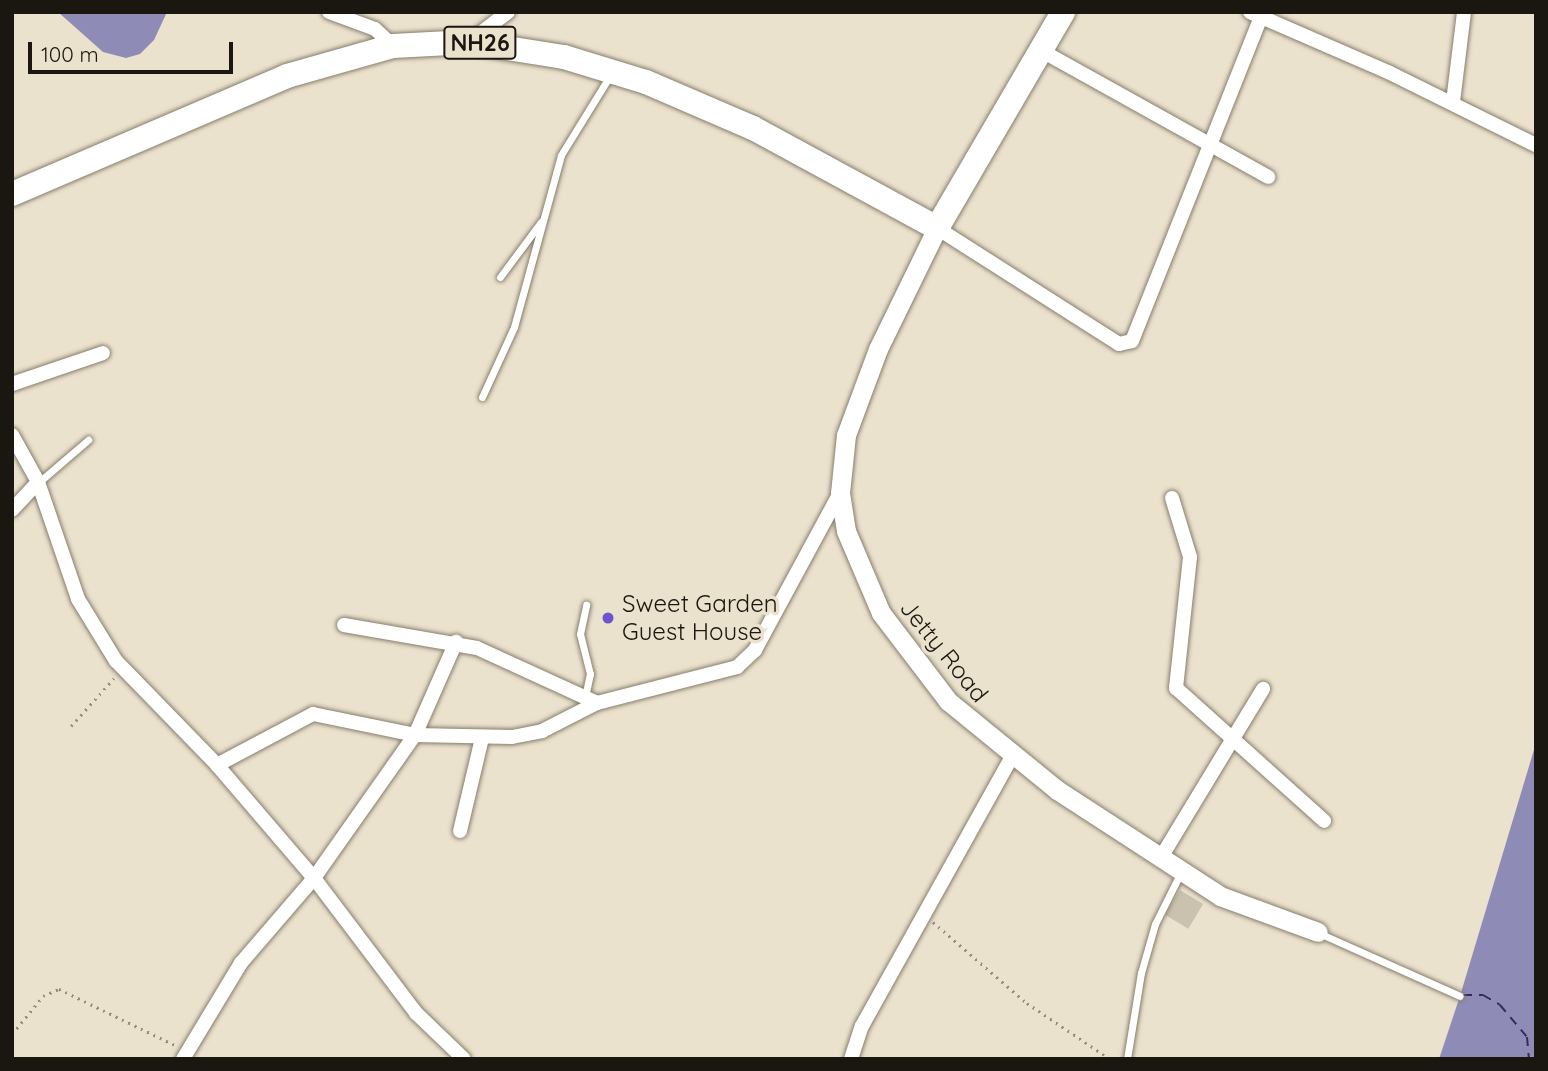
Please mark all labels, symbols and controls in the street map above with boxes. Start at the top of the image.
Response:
road number: NH26 [443,24,517,62]
scale bar [32,28,236,72]
text: 100 m [41,41,99,67]
place label: Sweet Garden Guest House [622,590,778,646]
street label: Jetty Road [894,594,994,708]
marker: Sweet Garden Guest House [600,610,616,626]

